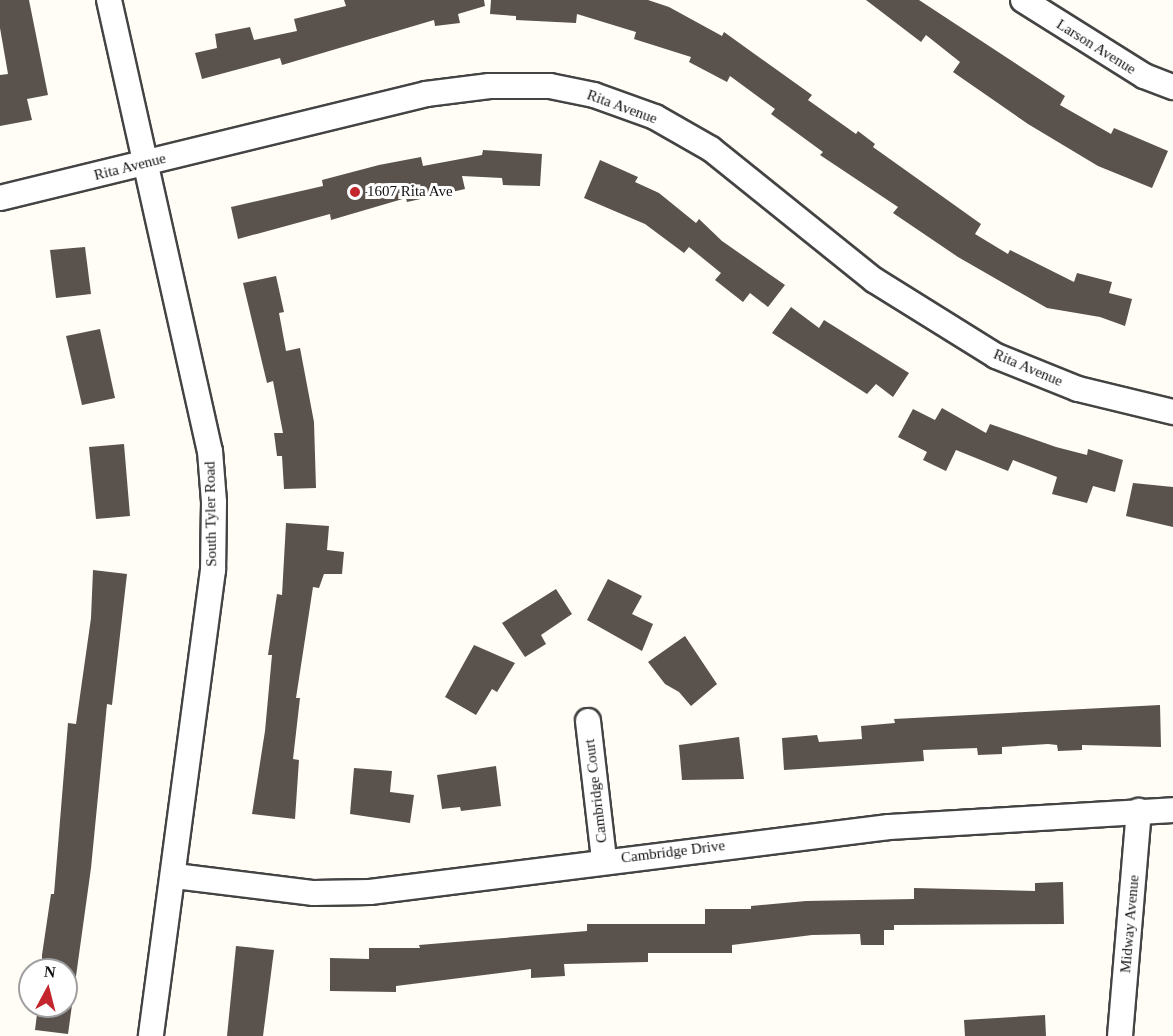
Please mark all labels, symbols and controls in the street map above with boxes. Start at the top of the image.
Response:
street label: Larson Avenue [1053,15,1139,79]
street label: Rita Avenue [584,86,660,128]
street label: Rita Avenue [92,149,168,185]
place label: 1607 Rita Ave [367,183,453,201]
marker: 1607 Rita Ave [348,185,362,199]
street label: Rita Avenue [990,345,1066,391]
street label: South Tyler Road [201,461,221,567]
street label: Cambridge Court [581,738,611,844]
street label: Cambridge Drive [620,837,726,867]
street label: Midway Avenue [1117,874,1143,974]
north arrow [18,958,78,1018]
text: N [43,962,57,981]

